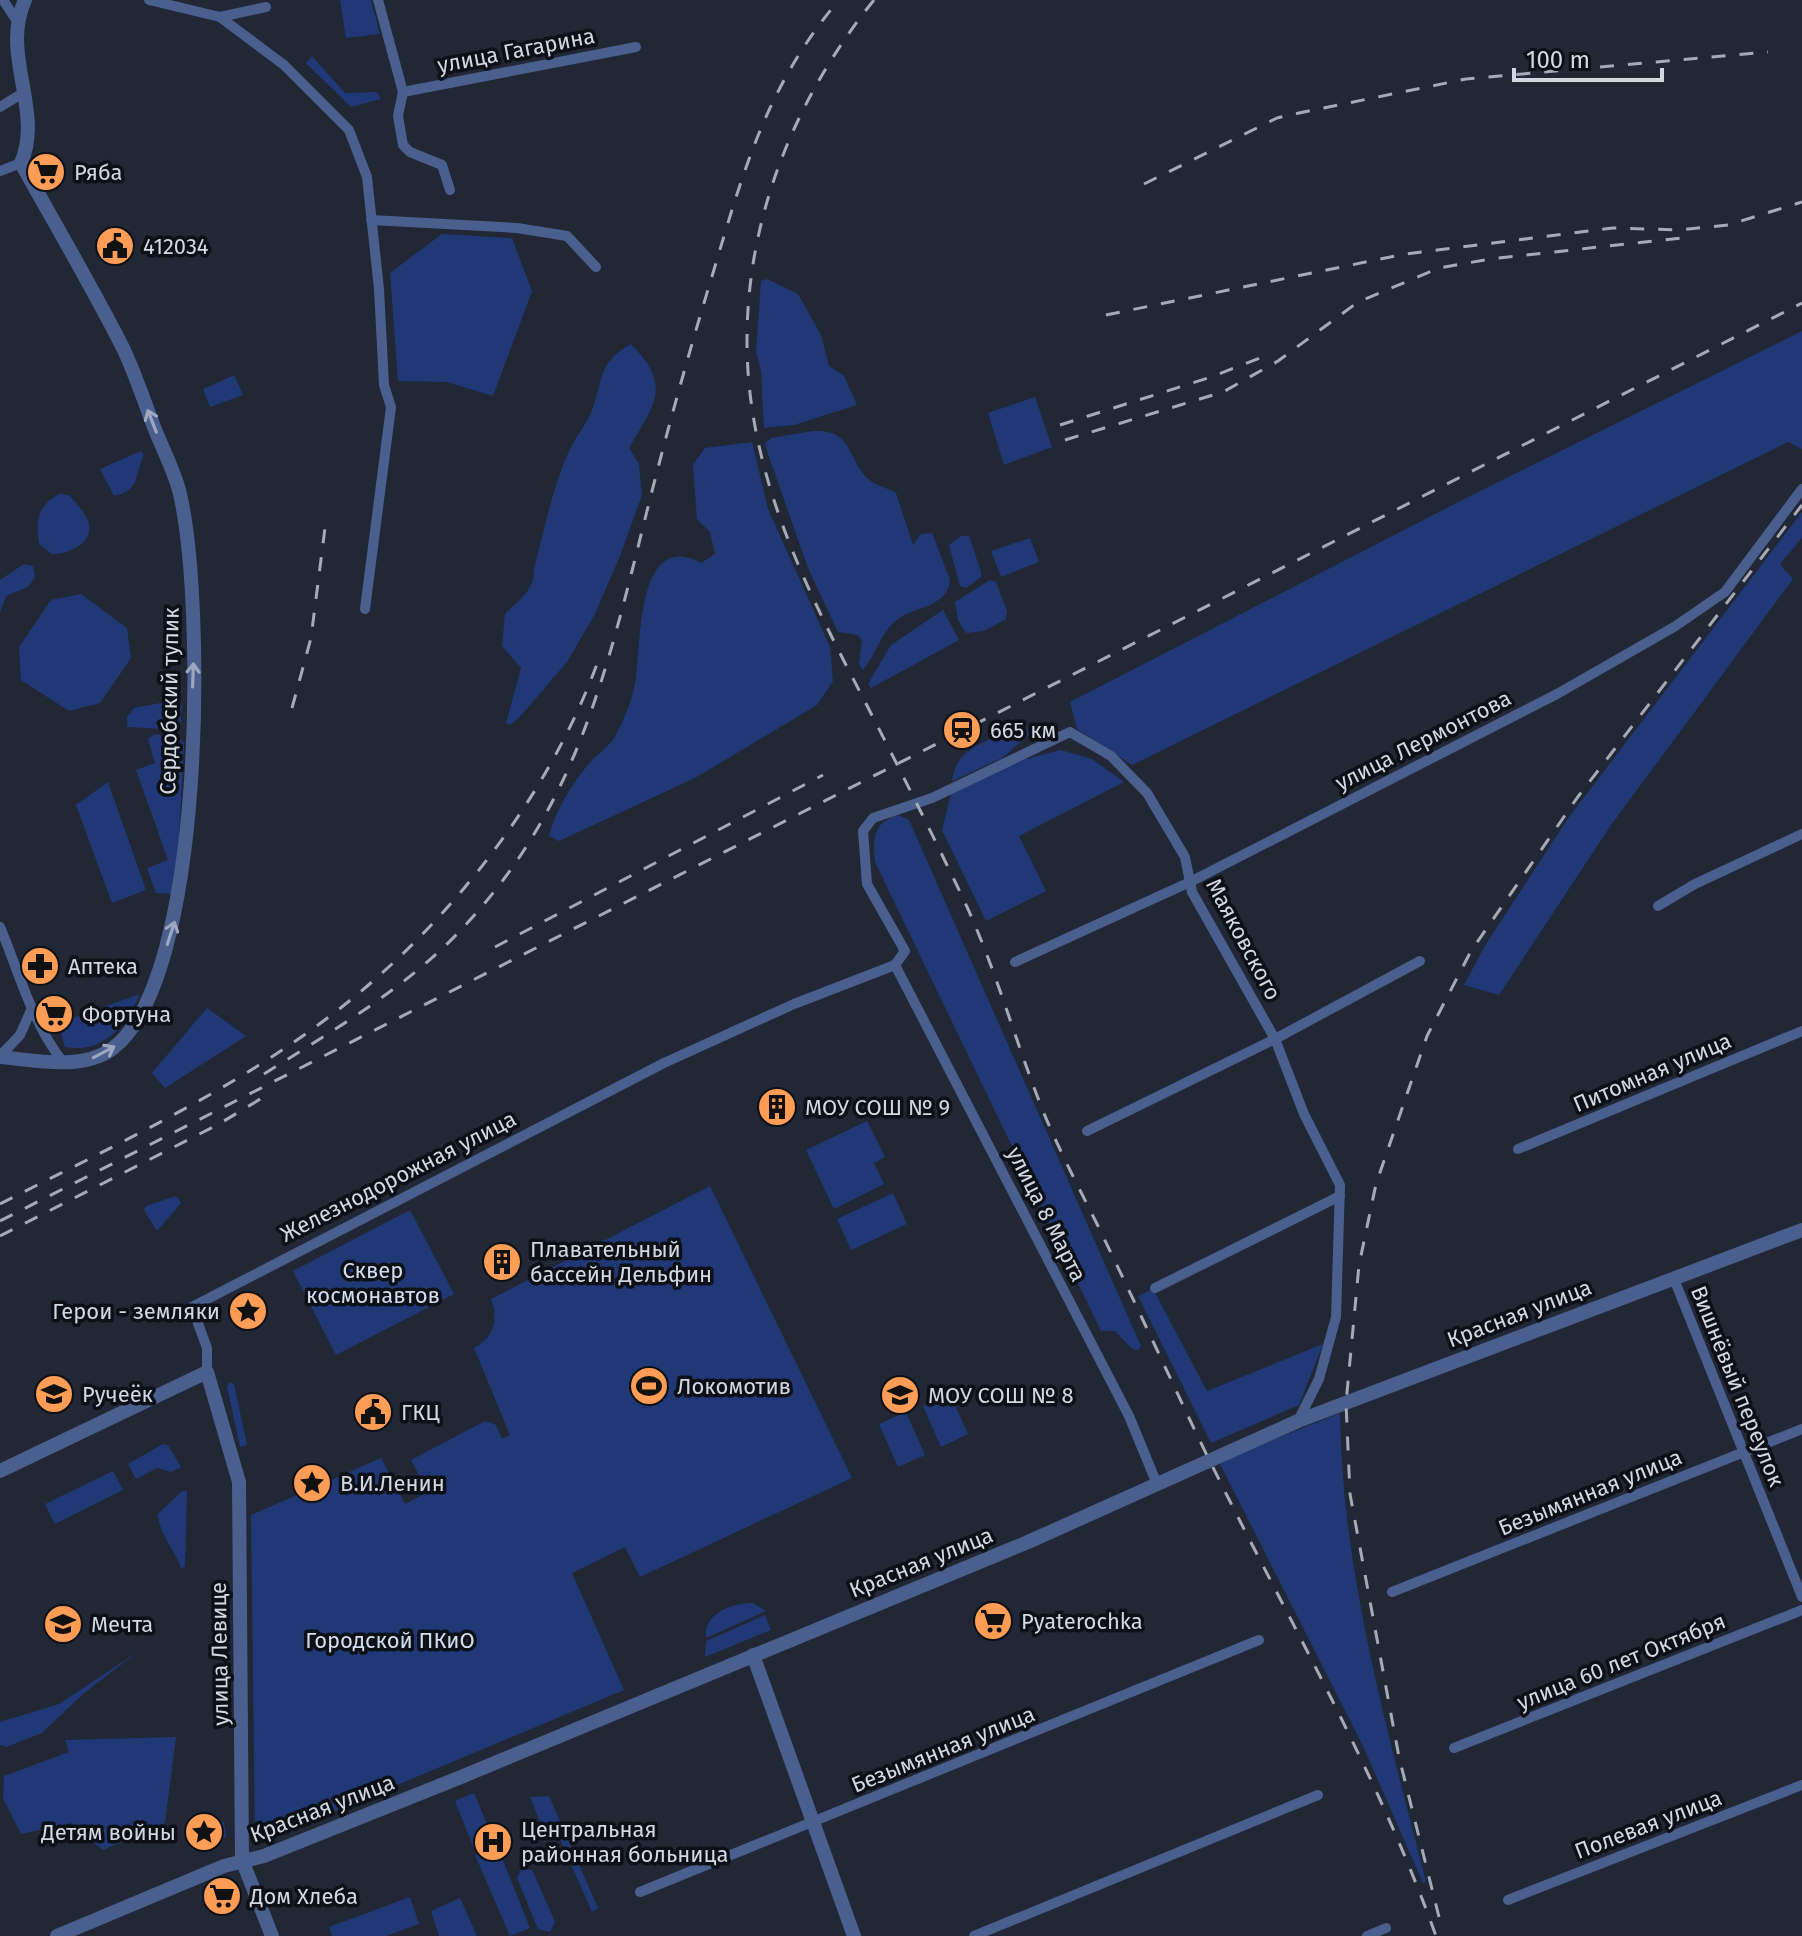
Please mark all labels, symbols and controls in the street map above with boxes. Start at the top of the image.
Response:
street label: улица Гагарина [435,22,597,79]
scale bar [1514,32,1662,82]
text: 100 m [1526,46,1590,74]
supermarket icon: Ряба [25,151,67,193]
place label: Ряба [74,159,122,186]
public building icon: 412034 [94,225,136,267]
place label: 412034 [143,233,209,260]
one-way arrow [144,409,158,434]
street label: Сердобский тупик [154,607,185,795]
one-way arrow [186,662,201,689]
street label: улица Лермонтова [1331,684,1516,796]
station icon: 665 км [941,709,983,751]
place label: 665 км [990,717,1056,744]
street label: Маяковского [1200,874,1287,1005]
one-way arrow [164,921,179,947]
pharmacy icon: Аптека [19,945,61,987]
place label: Аптека [68,953,138,980]
supermarket icon: Фортуна [33,993,75,1035]
place label: Фортуна [82,1001,171,1028]
street label: Питомная улица [1569,1027,1735,1118]
one-way arrow [91,1044,115,1060]
building icon: МОУ СОШ № 9 [756,1086,798,1128]
place label: МОУ СОШ № 9 [805,1094,950,1121]
street label: Железнодорожная улица [276,1105,521,1248]
street label: улица 8 Марта [1001,1142,1092,1286]
place label: Плавательный бассейн Дельфин [530,1236,712,1288]
building icon: Плавательный бассейн Дельфин [481,1241,523,1283]
park label: Сквер космонавтов [306,1257,440,1309]
street label: Красная улица [1443,1274,1595,1353]
street label: Вишнёвый переулок [1685,1282,1790,1491]
place icon: Герои - земляки [227,1290,269,1332]
place label: Герои - земляки [52,1298,220,1325]
sports icon: Локомотив [628,1365,670,1407]
school or university icon: Ручеёк [33,1373,75,1415]
place label: Локомотив [677,1373,791,1400]
school or university icon: МОУ СОШ № 8 [879,1374,921,1416]
place label: Ручеёк [82,1381,154,1408]
place label: МОУ СОШ № 8 [928,1382,1074,1409]
public building icon: ГКЦ [352,1391,394,1433]
place label: ГКЦ [401,1399,440,1426]
street label: Безымянная улица [1494,1443,1686,1542]
place icon: В.И.Ленин [291,1462,333,1504]
place label: В.И.Ленин [340,1470,445,1497]
street label: Красная улица [845,1521,997,1604]
street label: улица Левице [205,1582,234,1726]
supermarket icon: Pyaterochka [972,1600,1014,1642]
school or university icon: Мечта [42,1603,84,1645]
street label: улица 60 лет Октября [1513,1607,1730,1716]
place label: Pyaterochka [1021,1608,1143,1635]
place label: Мечта [91,1611,153,1638]
park label: Городской ПКиО [305,1627,475,1654]
street label: Безымянная улица [847,1700,1039,1799]
street label: Красная улица [246,1769,398,1848]
street label: Полевая улица [1571,1784,1726,1865]
place icon: Детям войны [183,1811,225,1853]
place label: Центральная районная больница [521,1816,728,1868]
place label: Детям войны [40,1819,176,1846]
hospital icon: Центральная районная больница [472,1821,514,1863]
supermarket icon: Дом Хлеба [201,1875,243,1917]
place label: Дом Хлеба [249,1883,358,1910]

